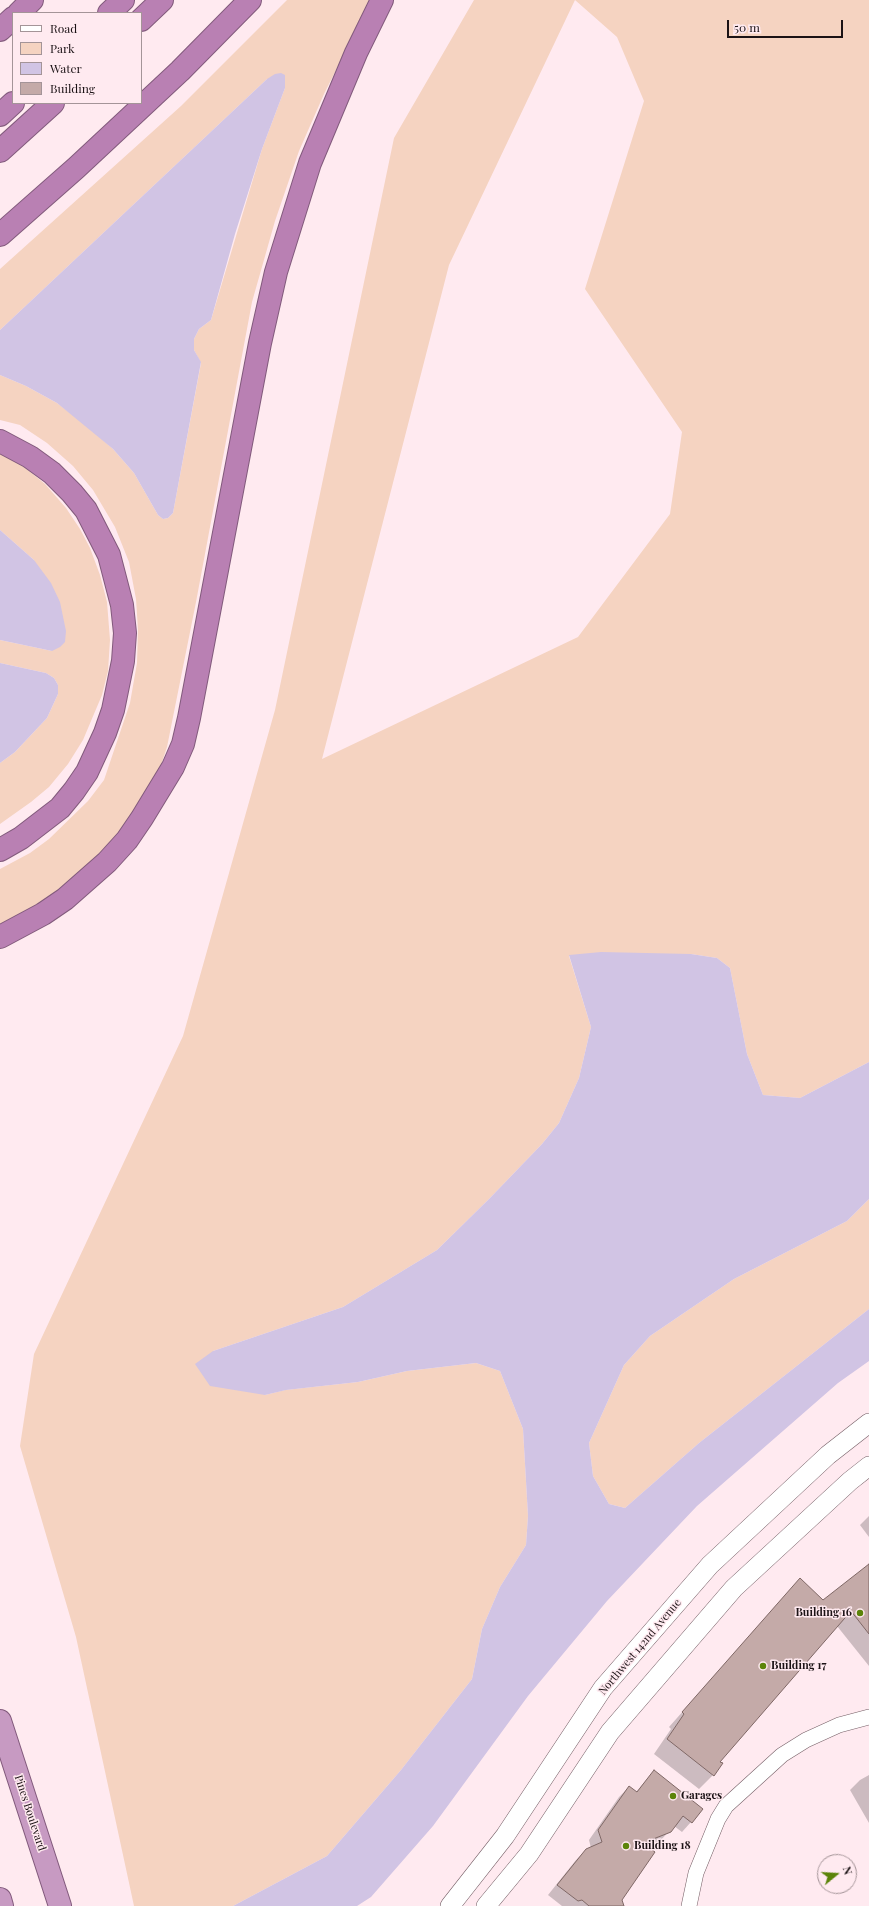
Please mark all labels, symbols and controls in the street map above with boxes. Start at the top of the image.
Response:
legend [12,12,142,104]
scale bar [729,12,845,38]
text: 50 m [734,19,760,35]
text: Road [50,20,77,36]
text: Park [50,40,75,56]
text: Water [50,60,82,76]
text: Building [50,80,95,96]
street label: Northwest 142nd Avenue [596,1596,684,1698]
place label: Building 16 [795,1606,852,1620]
marker: Building 16 [855,1608,865,1618]
place label: Building 17 [771,1659,826,1673]
marker: Building 17 [758,1661,768,1671]
street label: Pines Boulevard [11,1773,49,1853]
place label: Garages [681,1789,722,1803]
marker: Garages [668,1791,678,1801]
place label: Building 18 [634,1839,691,1853]
marker: Building 18 [621,1841,631,1851]
north arrow [817,1854,857,1894]
text: N [840,1864,856,1877]

